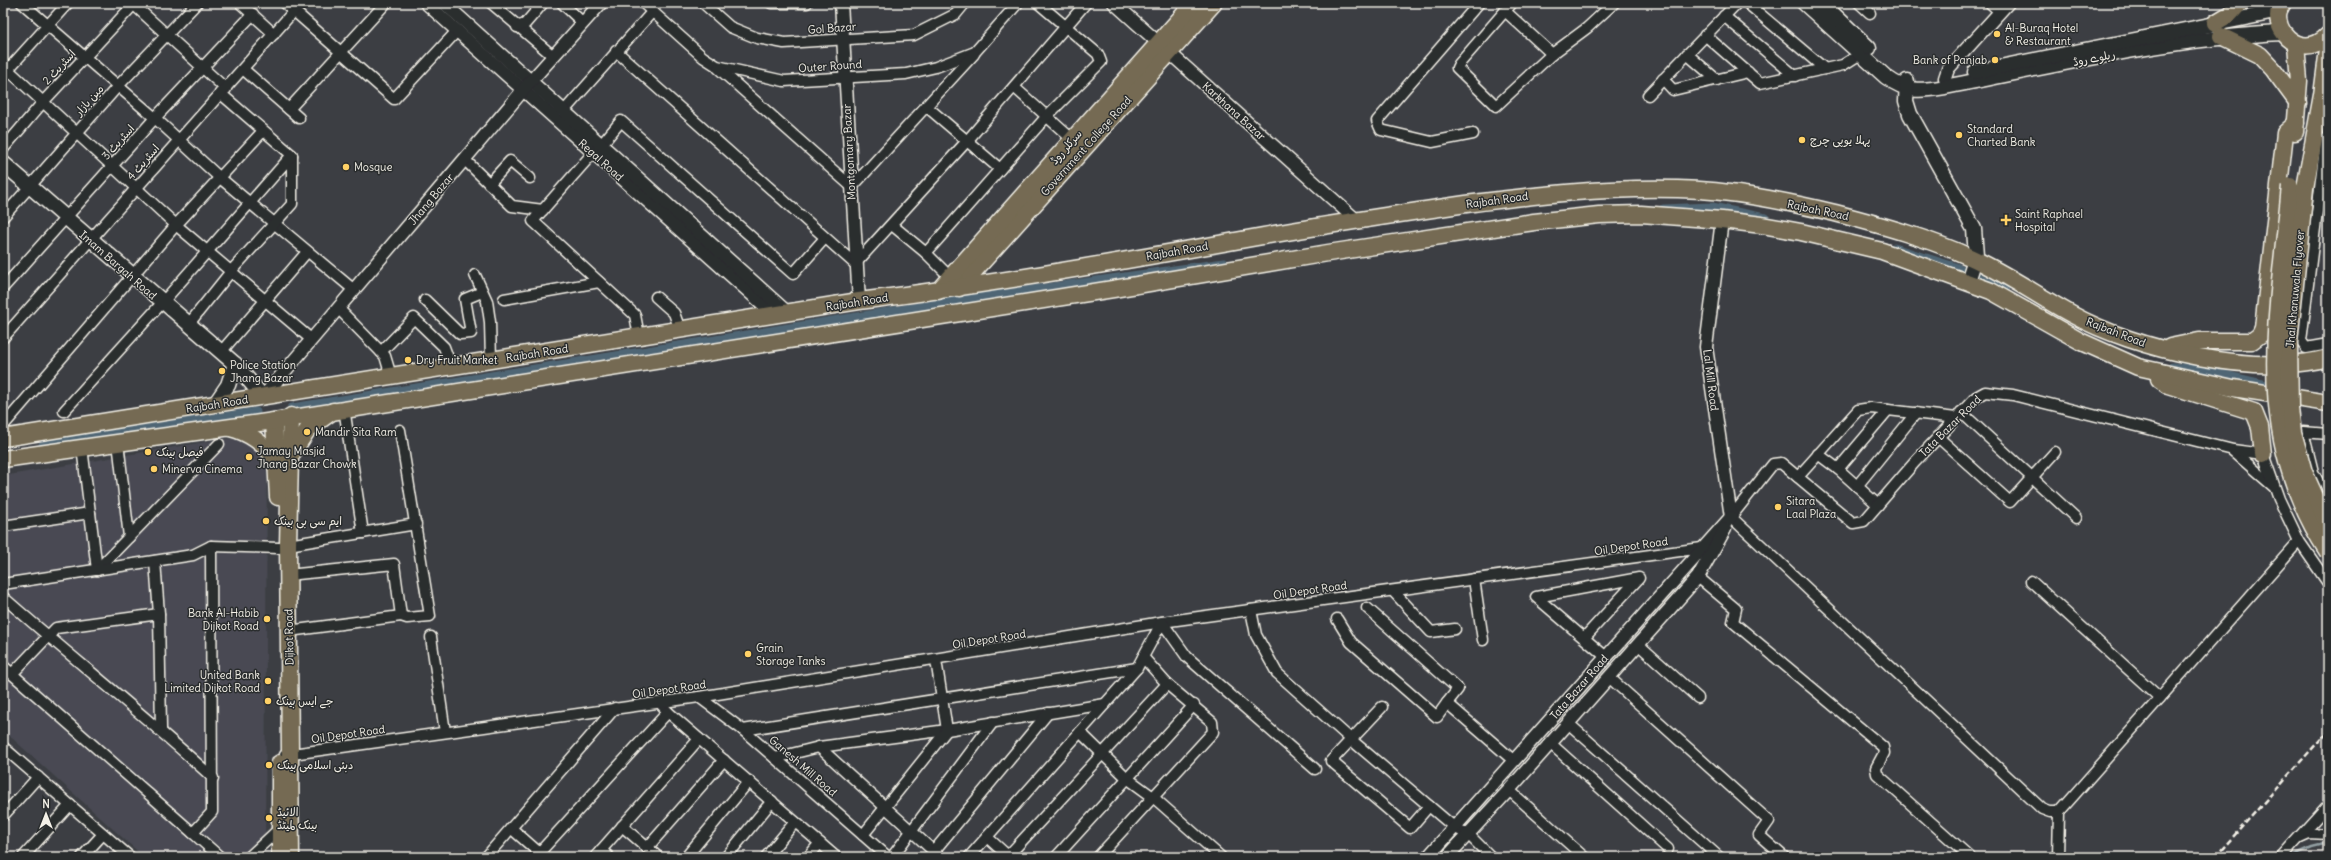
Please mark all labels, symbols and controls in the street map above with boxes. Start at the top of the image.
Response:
street label: Gol Bazar [807,19,857,37]
place label: Al-Buraq Hotel & Restaurant [2005,21,2078,48]
marker: Al-Buraq Hotel & Restaurant [1992,29,2002,39]
street label: اسٹریٹ 2 [39,47,79,87]
street label: ریلوے روڈ [2072,47,2117,70]
place label: Bank of Panjab [1913,53,1987,67]
marker: Bank of Panjab [1990,55,2000,65]
street label: Outer Round [798,57,863,75]
street label: Karkhana Bazar [1199,79,1269,143]
street label: مین بازار [71,82,107,120]
street label: Government College Road [1038,93,1135,199]
street label: Montgomary Bazar [839,103,859,200]
street label: اسٹریٹ 3 [99,122,137,162]
place label: Standard Charted Bank [1967,122,2036,149]
street label: سرکلر روڈ [1047,127,1085,167]
marker: Standard Charted Bank [1954,130,1964,140]
place label: پہلا یوپی چرچ [1810,133,1870,148]
marker: پہلا یوپی چرچ [1797,135,1807,145]
street label: Regal Road [576,136,627,184]
street label: اسٹریٹ 4 [124,141,162,183]
place label: Mosque [354,160,392,174]
marker: Mosque [341,162,351,172]
street label: Jhang Bazar [405,170,457,228]
street label: Rajbah Road [1465,189,1530,211]
street label: Rajbah Road [1786,197,1851,223]
place label: Saint Raphael Hospital [2015,207,2083,234]
marker: Saint Raphael Hospital [2000,214,2012,226]
street label: Imam Bargah Road [76,228,160,303]
street label: Jhal Khanuwala Flyover [2283,229,2307,349]
street label: Rajbah Road [1145,239,1210,263]
street label: Rajbah Road [825,290,890,314]
street label: Rajbah Road [2084,314,2148,350]
street label: Rajbah Road [505,341,570,365]
street label: Lal Mill Road [1700,348,1722,412]
place label: Dry Fruit Market [416,353,498,367]
marker: Dry Fruit Market [403,355,413,365]
place label: Police Station Jhang Bazar [230,358,296,385]
marker: Police Station Jhang Bazar [217,366,227,376]
street label: Rajbah Road [185,392,250,416]
street label: Tata Bazar Road [1916,392,1984,460]
place label: Mandir Sita Ram [315,425,397,439]
marker: Mandir Sita Ram [302,427,312,437]
place label: Jamay Masjid Jhang Bazar Chowk [257,444,357,471]
place label: فیصل بینک [156,445,204,460]
marker: فیصل بینک [143,447,153,457]
marker: Jamay Masjid Jhang Bazar Chowk [244,452,254,462]
place label: Minerva Cinema [162,462,242,476]
marker: Minerva Cinema [149,464,159,474]
place label: Sitara Laal Plaza [1786,494,1836,521]
marker: Sitara Laal Plaza [1773,502,1783,512]
place label: ایم سی بی بینک [274,514,342,530]
marker: ایم سی بی بینک [261,516,271,526]
street label: Oil Depot Road [1593,534,1669,558]
street label: Oil Depot Road [1272,578,1348,602]
place label: Bank Al-Habib Dijkot Road [188,606,260,633]
street label: Dijkot Road [281,608,296,665]
marker: Bank Al-Habib Dijkot Road [262,614,272,624]
street label: Oil Depot Road [951,626,1027,652]
place label: Grain Storage Tanks [756,641,825,668]
marker: Grain Storage Tanks [743,649,753,659]
street label: Tata Bazar Road [1547,651,1611,722]
place label: United Bank Limited Dijkot Road [164,668,261,695]
marker: United Bank Limited Dijkot Road [263,676,273,686]
street label: Oil Depot Road [631,677,707,701]
place label: جے ایس بینک [276,694,334,709]
marker: جے ایس بینک [263,696,273,706]
street label: Oil Depot Road [310,722,386,746]
street label: Ganesh Mill Road [766,733,840,800]
place label: دبئی اسلامی بینک [277,758,353,773]
marker: دبئی اسلامی بینک [264,760,274,770]
north arrow [26,794,66,834]
text: N [42,797,50,811]
place label: الائیڈ بینک لمیٹڈ [277,805,317,833]
marker: الائیڈ بینک لمیٹڈ [264,813,274,823]

